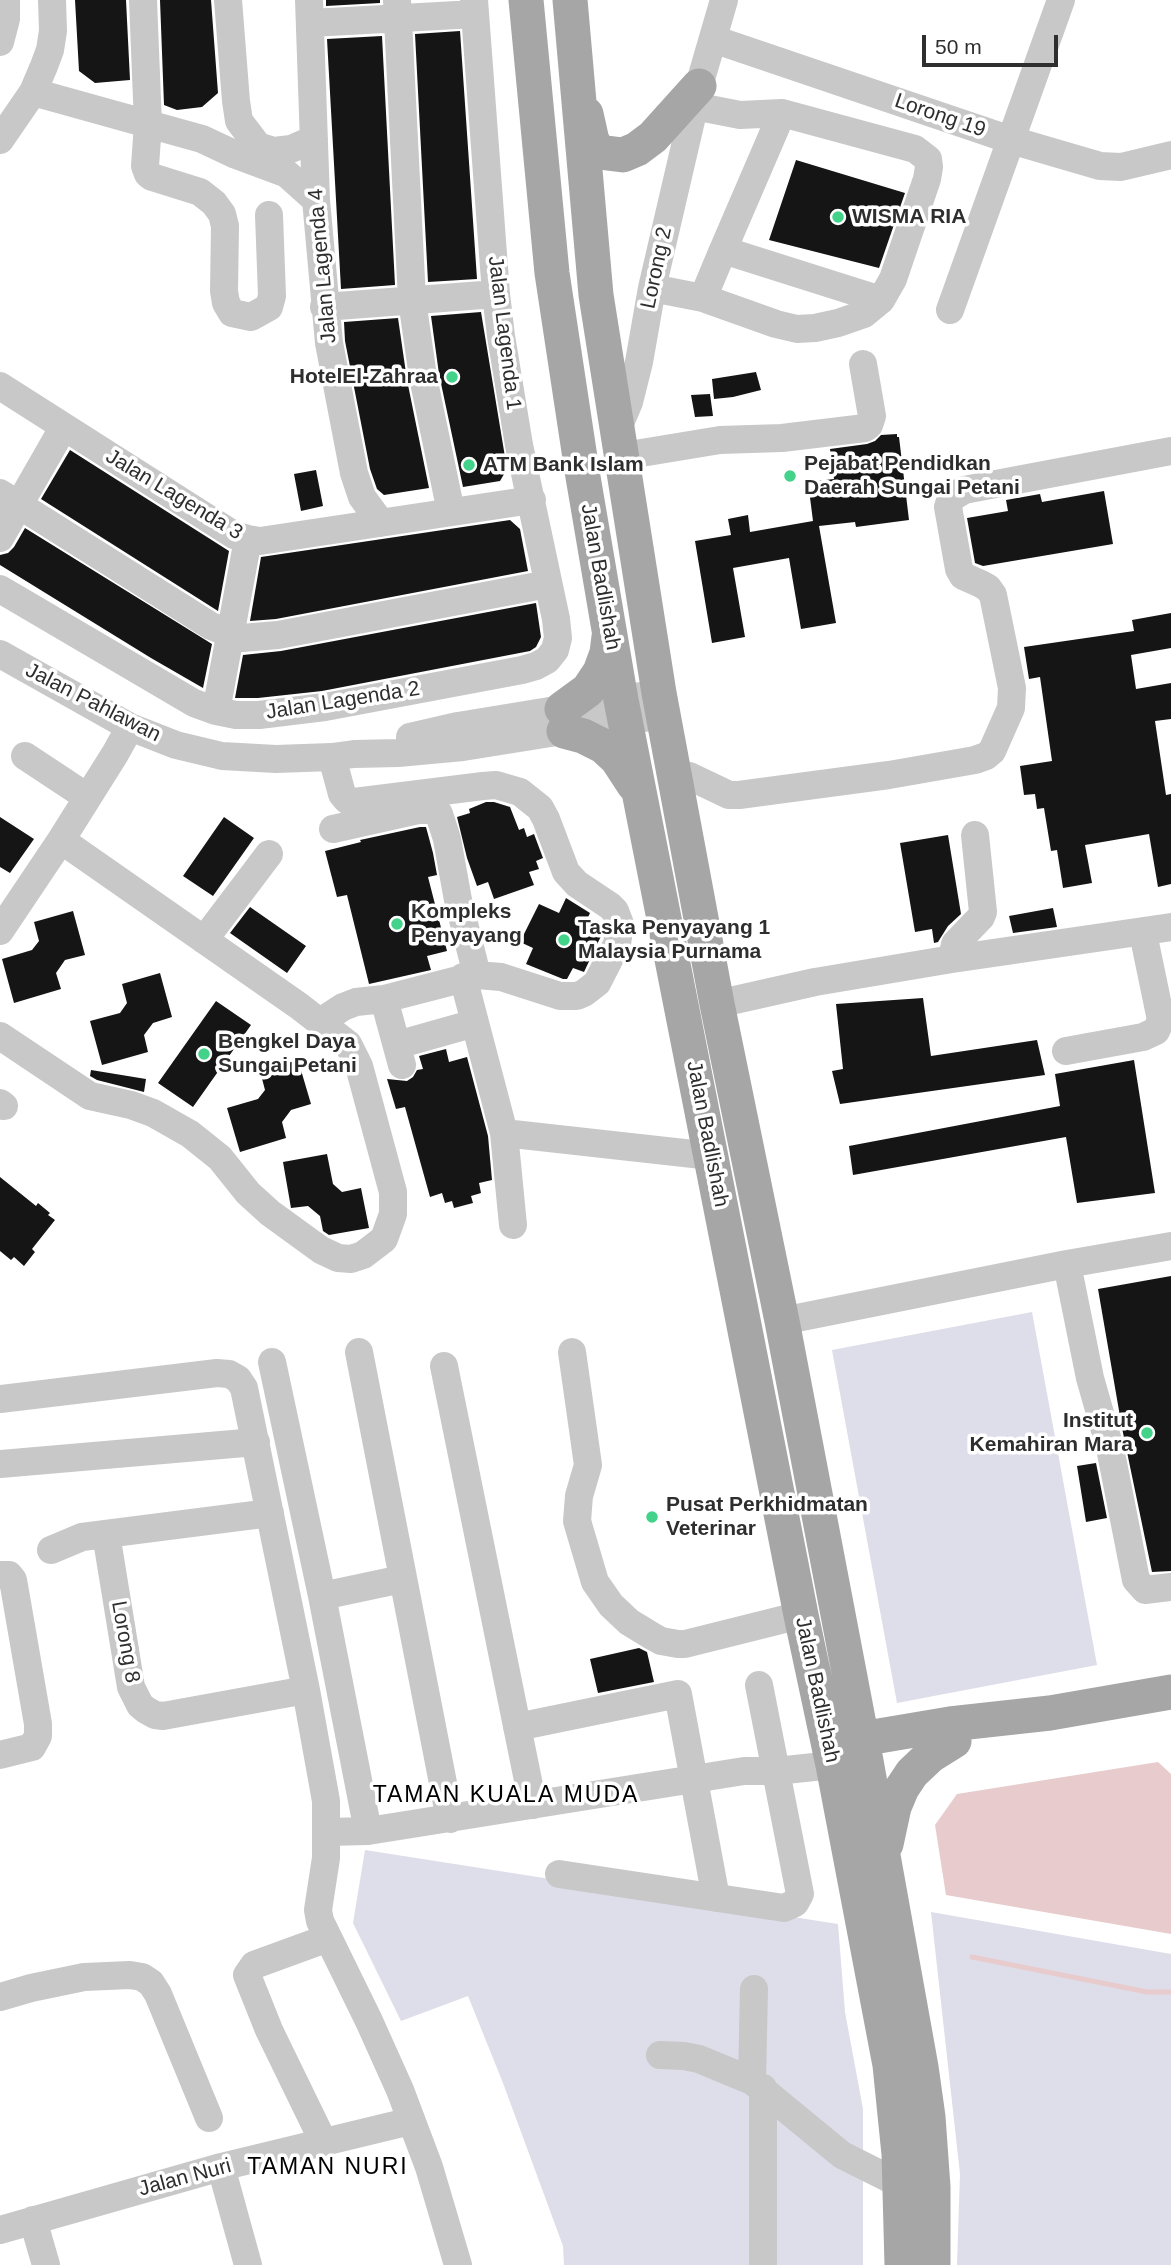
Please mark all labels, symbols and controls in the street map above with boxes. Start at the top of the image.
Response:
scale bar [926,21,1062,65]
text: 50 m [935,35,982,58]
street label: Lorong 19 [891,89,989,143]
street label: Jalan Lagenda 4 [304,188,342,344]
place label: WISMA RIA [852,204,966,230]
marker: WISMA RIA [830,209,846,225]
street label: Lorong 2 [636,225,678,311]
street label: Jalan Lagenda 1 [482,254,526,412]
place label: HotelEl-Zahraa [290,364,438,390]
marker: HotelEl-Zahraa [444,369,460,385]
street label: Jalan Lagenda 3 [101,444,247,546]
place label: Pejabat Pendidkan Daerah Sungai Petani [804,451,1020,501]
place label: ATM Bank Islam [483,452,644,478]
marker: ATM Bank Islam [461,457,477,473]
marker: Pejabat Pendidkan Daerah Sungai Petani [782,468,798,484]
street label: Jalan Badlishah [575,502,625,652]
street label: Jalan Pahlawan [21,658,165,748]
street label: Jalan Lagenda 2 [264,676,422,726]
place label: Kompleks Penyayang [411,899,522,949]
place label: Taska Penyayang 1 Malaysia Purnama [578,915,770,965]
marker: Kompleks Penyayang [389,916,405,932]
marker: Taska Penyayang 1 Malaysia Purnama [556,932,572,948]
place label: Bengkel Daya Sungai Petani [218,1029,357,1079]
marker: Bengkel Daya Sungai Petani [196,1046,212,1062]
street label: Jalan Badlishah [680,1059,734,1209]
place label: Institut Kemahiran Mara [970,1408,1133,1458]
marker: Institut Kemahiran Mara [1139,1425,1155,1441]
place label: Pusat Perkhidmatan Veterinar [666,1492,868,1542]
marker: Pusat Perkhidmatan Veterinar [644,1509,660,1525]
street label: Lorong 8 [105,1599,145,1685]
street label: Jalan Badlishah [789,1615,845,1765]
district label: TAMAN KUALA MUDA [375,1782,637,1810]
street label: Jalan Nuri [136,2154,234,2202]
district label: TAMAN NURI [249,2154,407,2182]

